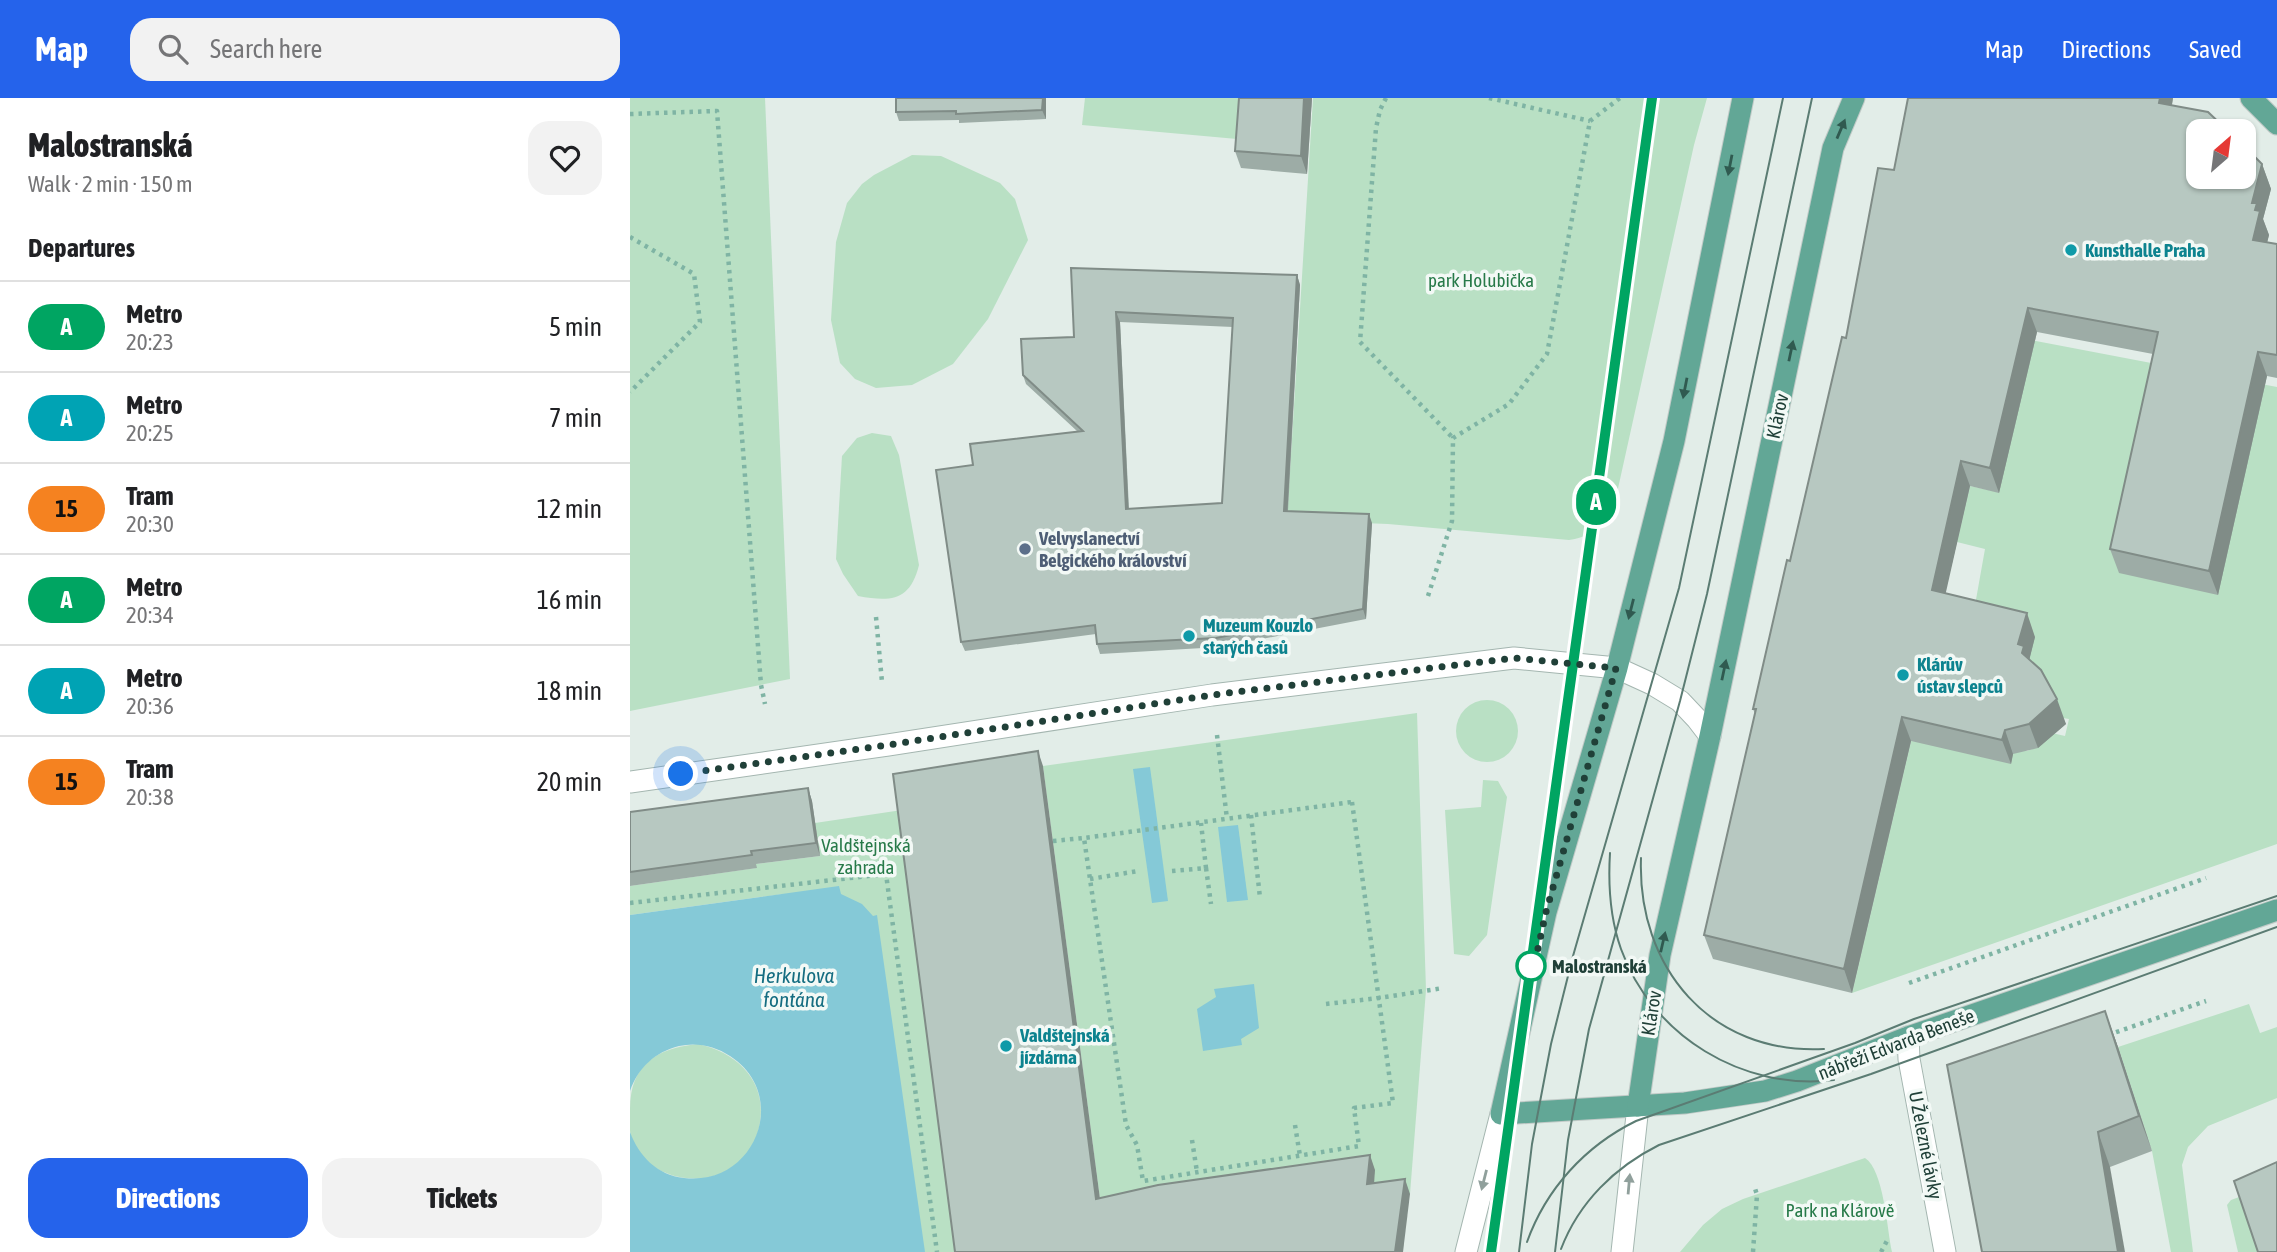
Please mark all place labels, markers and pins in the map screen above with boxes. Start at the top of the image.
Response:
place label: Kunsthalle Praha [2085,239,2205,261]
marker: Kunsthalle Praha [2063,242,2079,258]
place label: Velvyslanectví Belgického království [1038,527,1187,571]
marker: Velvyslanectví Belgického království [1017,541,1033,557]
place label: Muzeum Kouzlo starých časů [1203,614,1313,658]
marker: Muzeum Kouzlo starých časů [1181,628,1197,644]
place label: Klárův ústav slepců [1917,653,2003,697]
marker: Klárův ústav slepců [1895,667,1911,683]
marker: Malostranská [1516,951,1546,981]
place label: Malostranská [1552,955,1647,977]
place label: Valdštejnská jízdárna [1019,1024,1110,1068]
marker: Valdštejnská jízdárna [998,1038,1014,1054]

